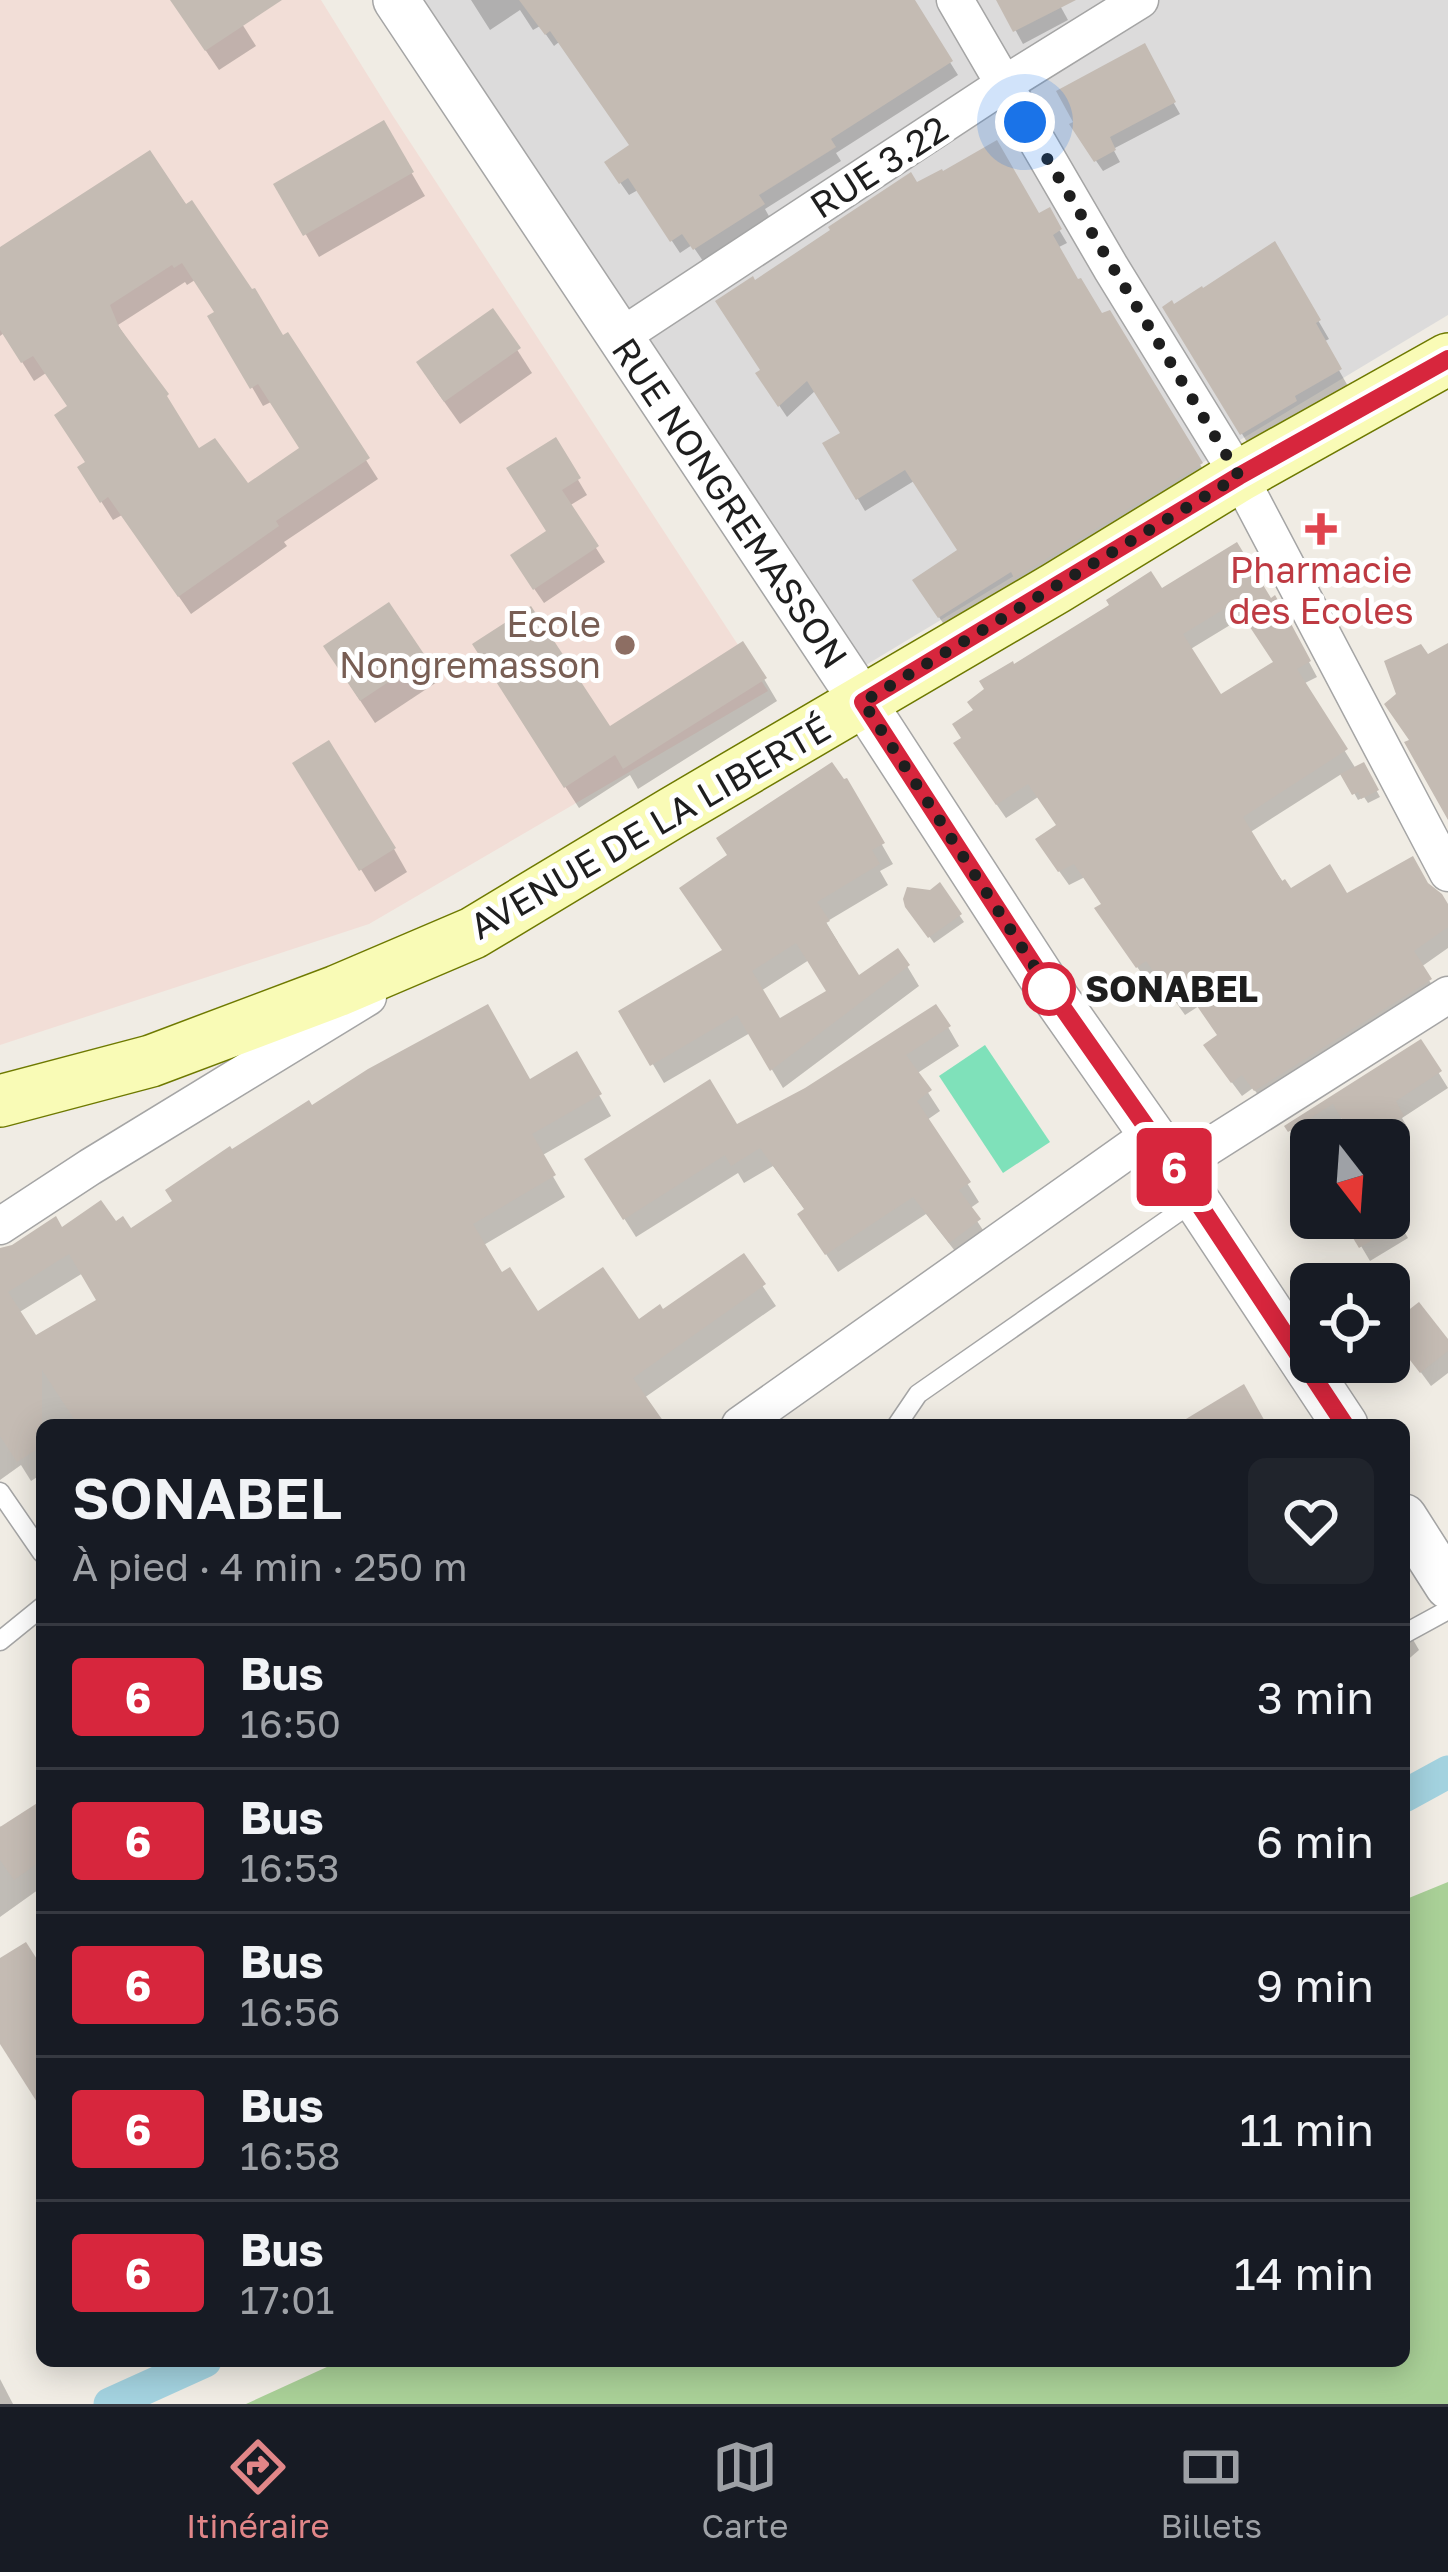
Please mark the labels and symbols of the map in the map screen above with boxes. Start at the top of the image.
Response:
your location [995,92,1055,152]
street label: RUE 3.22 [802,106,955,227]
street label: RUE NONGREMASSON [604,329,857,676]
marker: Pharmacie des Ecoles [1308,516,1334,542]
place label: Pharmacie des Ecoles [1228,548,1414,632]
place label: Ecole Nongremasson [339,602,601,686]
marker: Ecole Nongremasson [612,632,638,658]
street label: AVENUE DE LA LIBERTÉ [462,706,837,947]
marker: SONABEL [1024,964,1074,1014]
place label: SONABEL [1085,967,1258,1010]
north arrow [1290,1119,1410,1239]
line badge: 6 [1135,1128,1213,1206]

